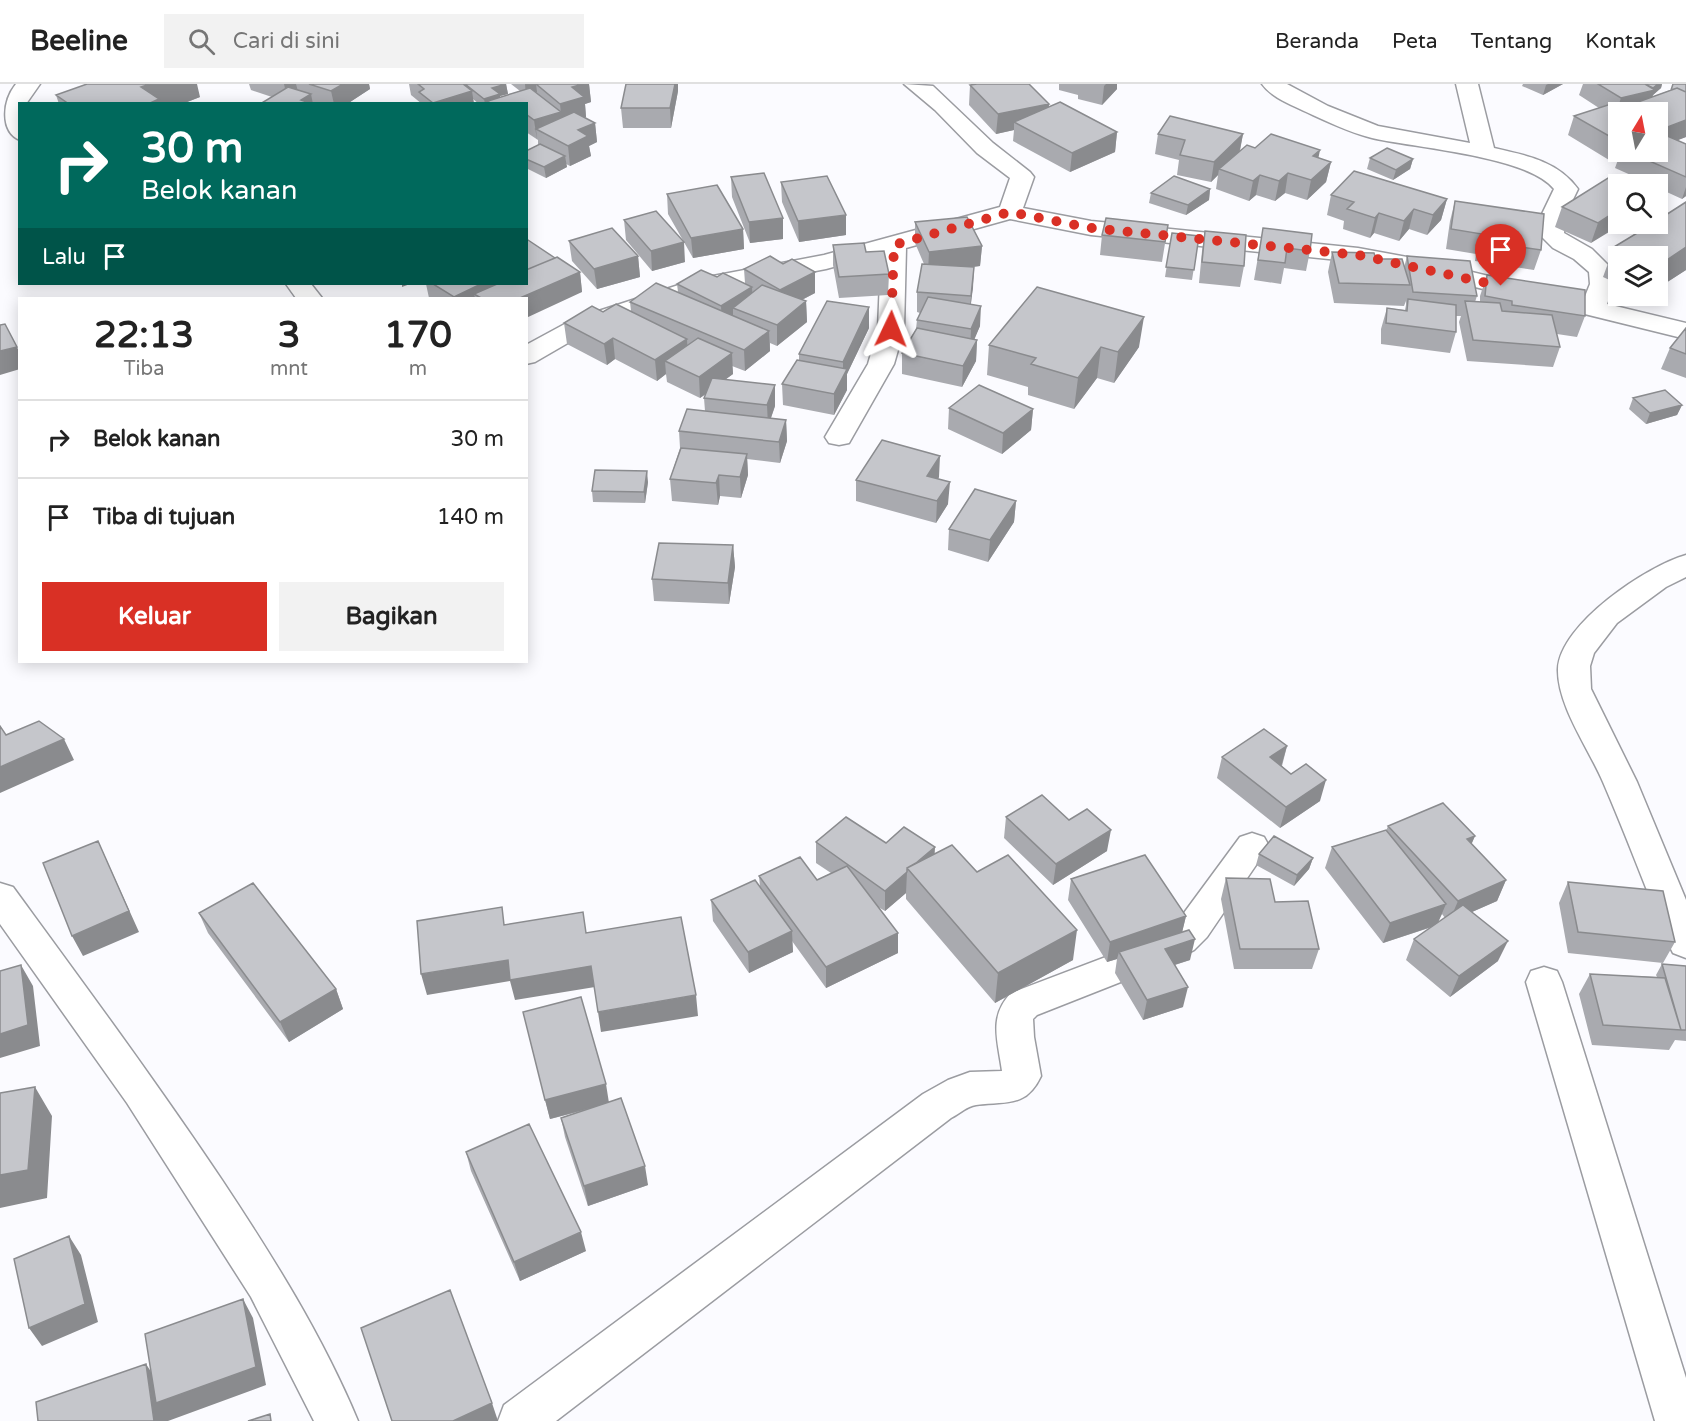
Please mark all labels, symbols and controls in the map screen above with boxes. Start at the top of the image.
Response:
search box [164,14,584,68]
text: Beeline [30,24,128,58]
icon: search [185,25,218,58]
text: Cari di sini [233,28,340,54]
text: Beranda [1275,29,1359,54]
text: Peta [1392,29,1438,54]
text: Tentang [1471,29,1552,54]
text: Kontak [1585,29,1656,54]
north arrow [1608,102,1668,162]
map controls [1608,102,1668,306]
text: 30 m [141,123,243,174]
icon: right [42,126,120,204]
text: Belok kanan [141,174,297,207]
button: search [1608,174,1668,234]
pin [1475,224,1526,286]
icon: arrive [1484,233,1517,266]
icon: arrive [98,240,131,273]
text: Lalu [42,244,86,270]
button: layers [1608,246,1668,306]
position arrow [859,297,923,361]
text: 22:13 [94,314,194,357]
text: 3 [278,314,300,357]
text: 170 [384,314,452,357]
text: Tiba [124,357,164,381]
text: mnt [270,357,308,381]
text: m [409,357,427,381]
icon: right [42,423,75,456]
text: Belok kanan [93,426,220,452]
text: 30 m [450,426,504,452]
icon: arrive [42,501,75,534]
text: Tiba di tujuan [93,504,235,530]
text: 140 m [437,504,504,530]
button: Keluar [42,582,267,651]
button: Bagikan [279,582,504,651]

